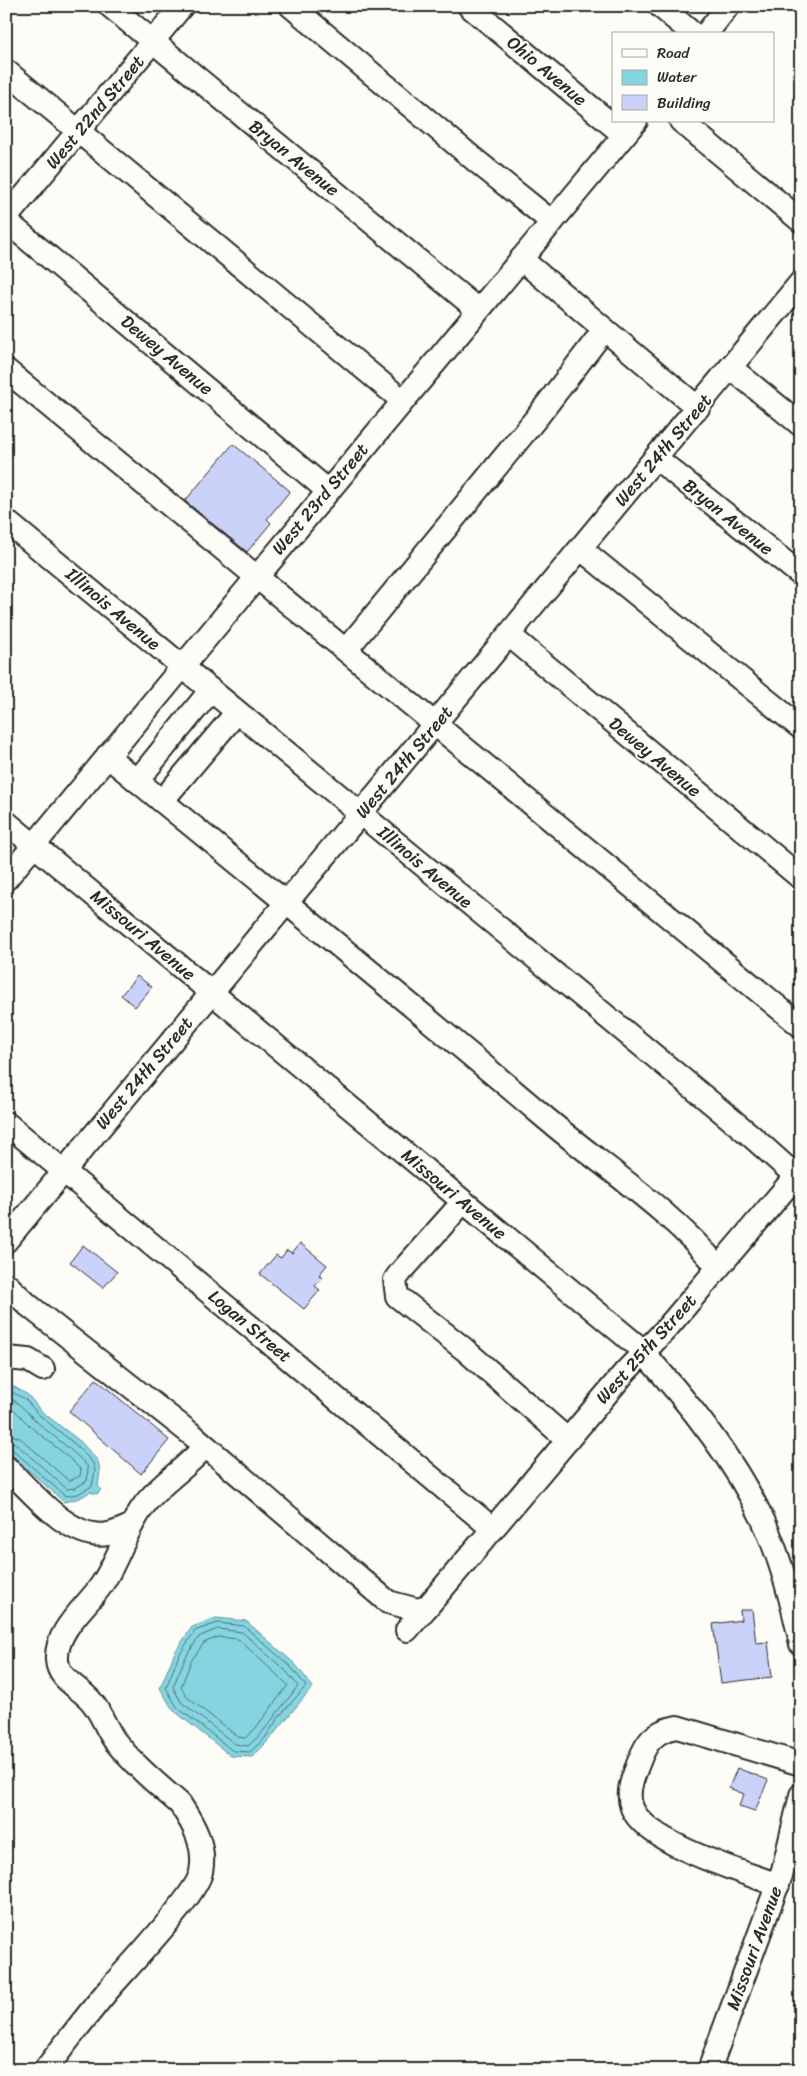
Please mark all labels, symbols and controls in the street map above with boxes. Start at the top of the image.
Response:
street label: Ohio Avenue [499,27,595,115]
legend [612,32,774,122]
text: Road [657,40,690,66]
street label: West 22nd Street [37,47,153,177]
text: Water [657,64,697,90]
text: Building [657,90,711,116]
street label: Bryan Avenue [241,111,347,205]
street label: Dewey Avenue [113,306,221,404]
street label: West 24th Street [606,386,720,514]
street label: West 23rd Street [263,435,377,562]
street label: Bryan Avenue [675,470,781,564]
street label: Illinois Avenue [57,559,168,659]
street label: West 24th Street [347,698,461,826]
street label: Dewey Avenue [601,708,709,806]
street label: Illinois Avenue [369,817,480,917]
street label: Missouri Avenue [83,881,203,989]
street label: West 24th Street [87,1009,201,1137]
street label: Missouri Avenue [394,1140,514,1248]
street label: Logan Street [201,1281,299,1371]
street label: West 25th Street [587,1286,705,1412]
street label: Missouri Avenue [717,1881,791,2015]

